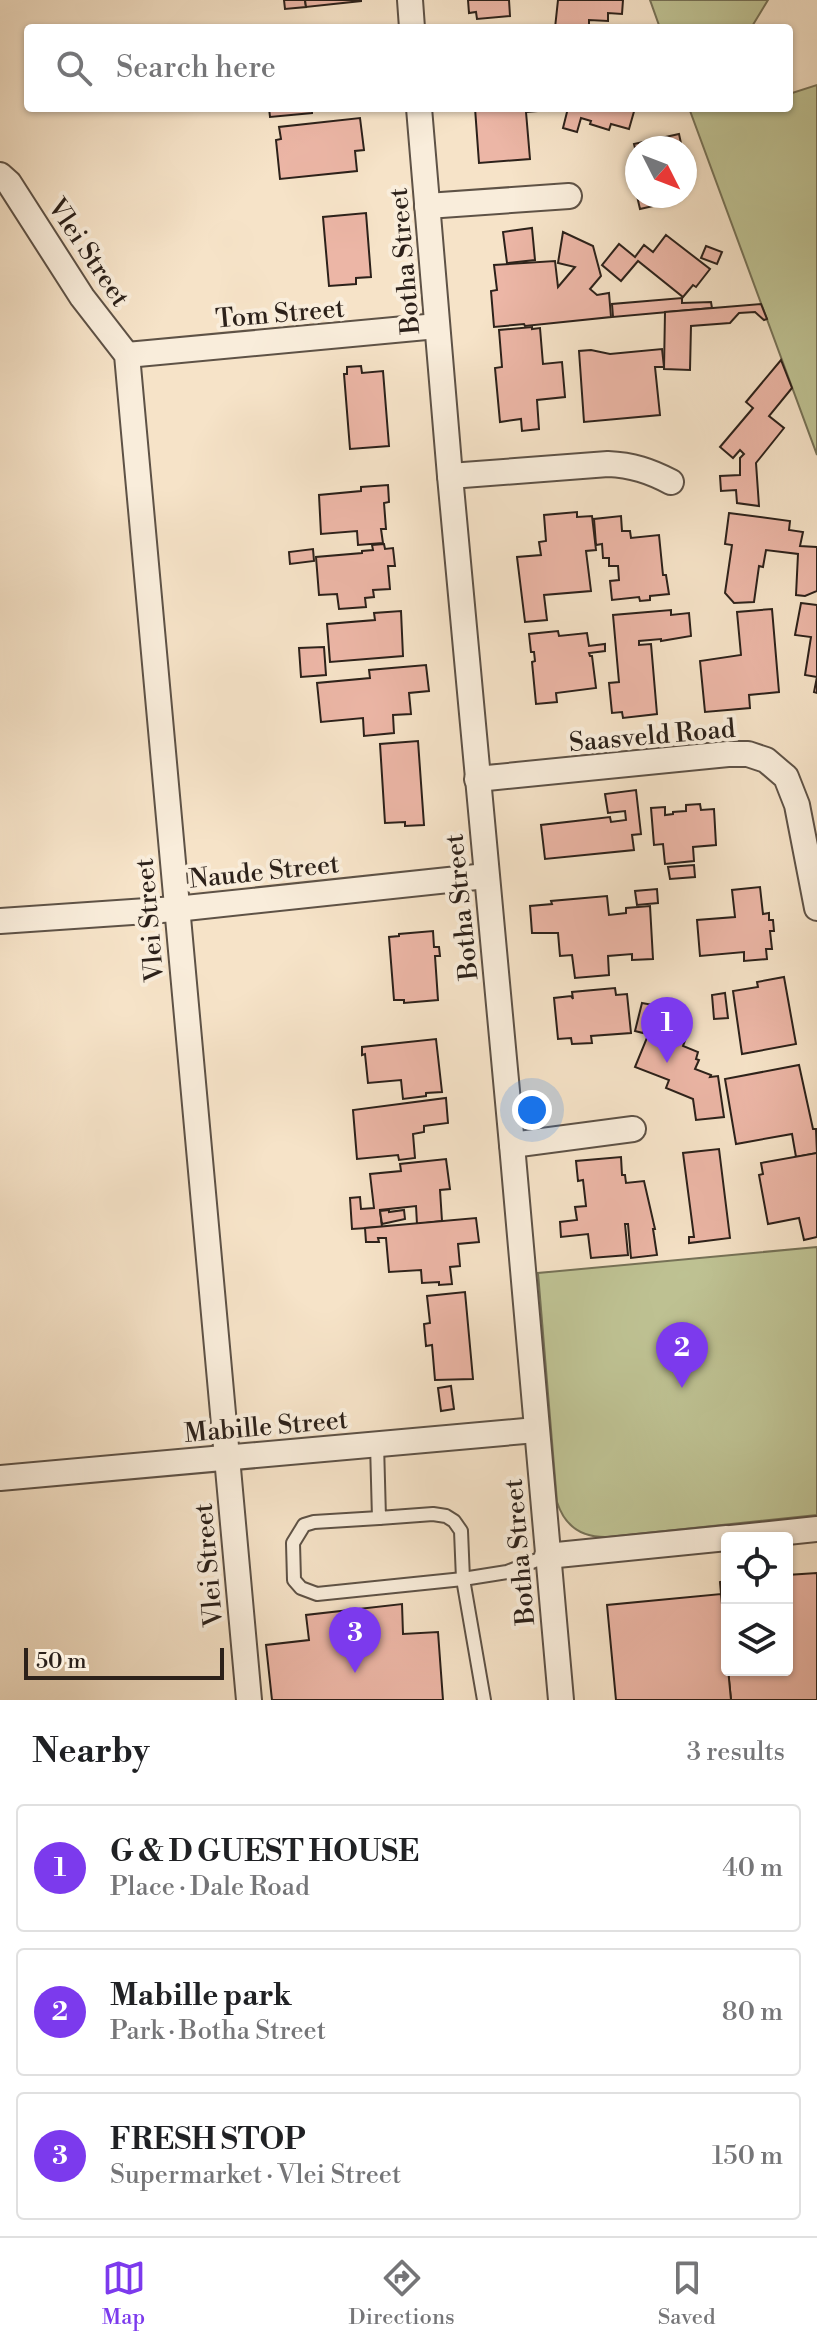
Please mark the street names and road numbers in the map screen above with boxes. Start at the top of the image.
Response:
street label: Botha Street [383,186,427,336]
street label: Vlei Street [40,191,136,313]
street label: Tom Street [214,292,346,336]
street label: Saasveld Road [568,713,737,759]
street label: Botha Street [438,832,486,983]
street label: Naude Street [187,848,341,896]
street label: Vlei Street [129,857,171,984]
street label: Mabille Street [183,1404,349,1450]
street label: Botha Street [498,1477,542,1627]
street label: Vlei Street [188,1502,230,1629]

